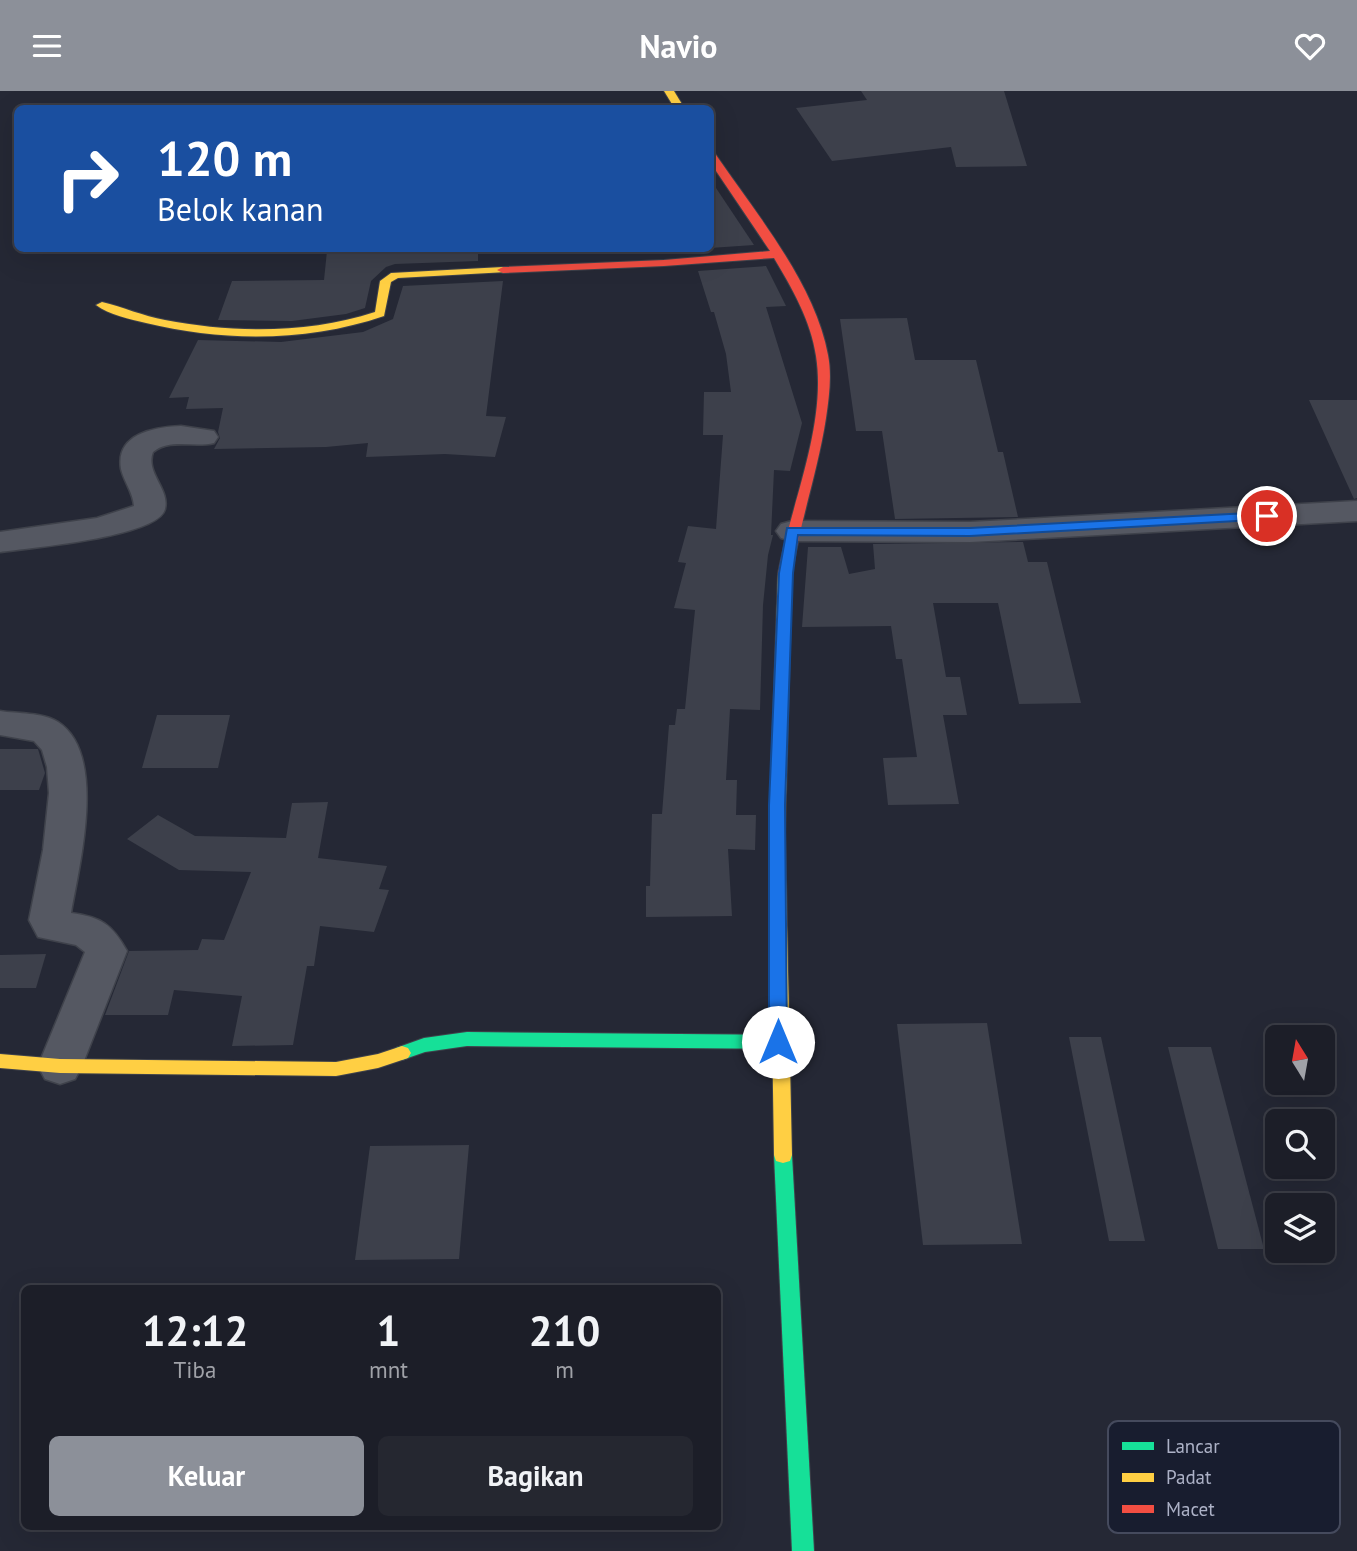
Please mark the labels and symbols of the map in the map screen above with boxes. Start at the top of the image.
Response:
pin [1237,486,1297,546]
position arrow [741,1005,815,1079]
north arrow [1265,1025,1335,1095]
legend [1108,1421,1340,1533]
text: Lancar [1166,1434,1220,1458]
text: Padat [1166,1465,1212,1489]
text: Macet [1166,1497,1215,1521]

